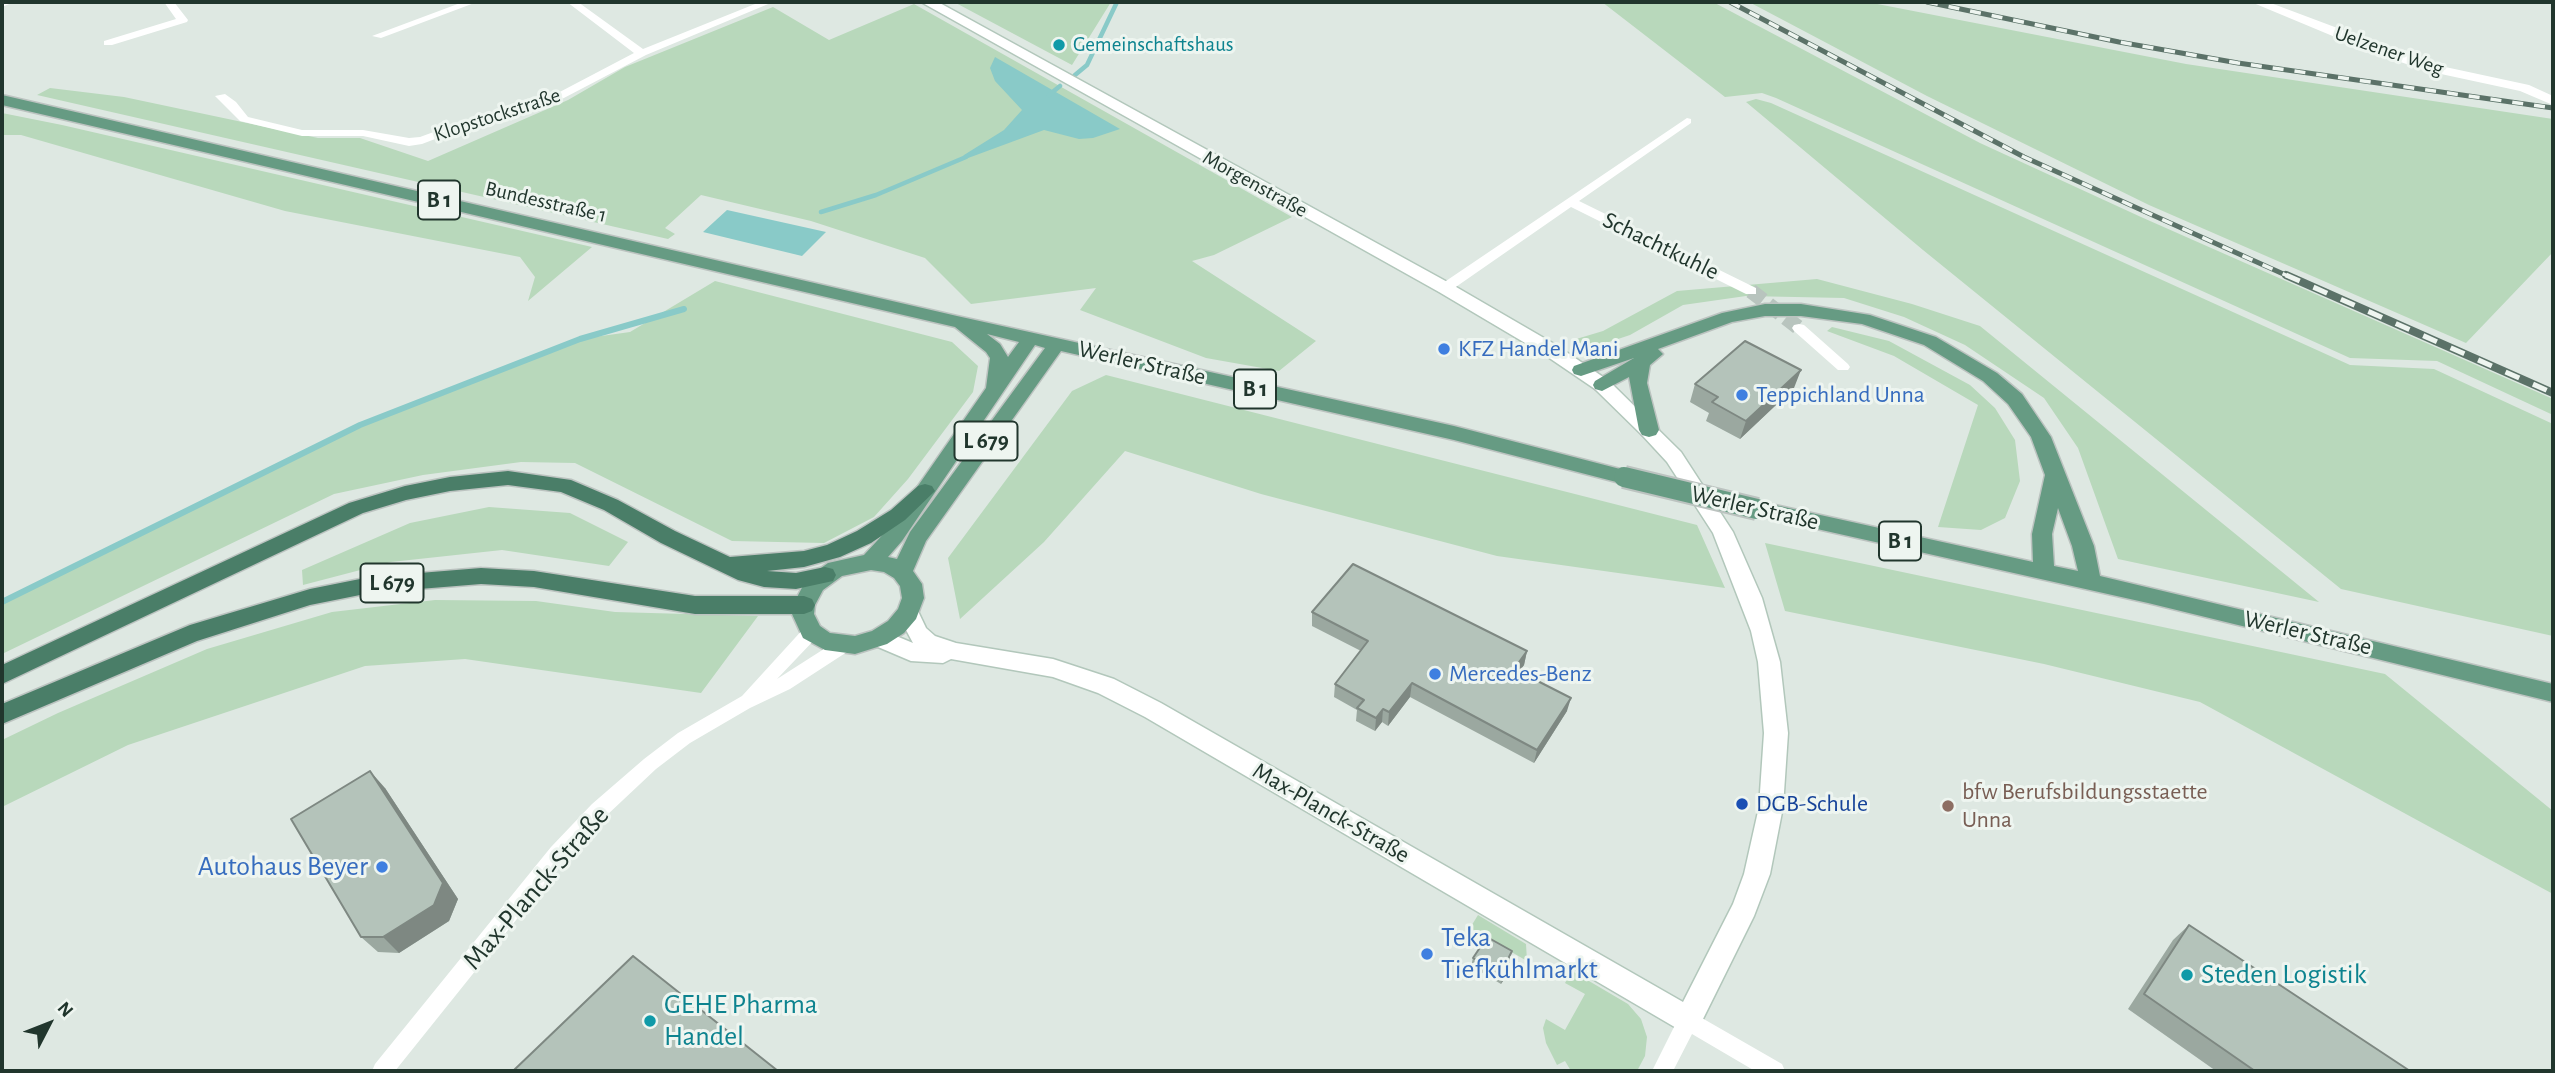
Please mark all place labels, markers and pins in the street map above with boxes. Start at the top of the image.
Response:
place label: Gemeinschaftshaus [1073,32,1234,58]
marker: Gemeinschaftshaus [1051,37,1067,53]
place label: KFZ Handel Mani [1458,335,1618,363]
marker: KFZ Handel Mani [1436,341,1452,357]
place label: Teppichland Unna [1756,381,1925,409]
marker: Teppichland Unna [1734,387,1750,403]
place label: Mercedes-Benz [1449,660,1592,688]
marker: Mercedes-Benz [1427,666,1443,682]
place label: bfw Berufsbildungsstaette Unna [1962,778,2207,834]
place label: DGB-Schule [1756,790,1868,818]
marker: DGB-Schule [1734,796,1750,812]
marker: bfw Berufsbildungsstaette Unna [1940,798,1956,814]
place label: Autohaus Beyer [198,850,368,884]
marker: Autohaus Beyer [374,859,390,875]
place label: Teka Tiefkühlmarkt [1441,921,1598,987]
marker: Teka Tiefkühlmarkt [1419,946,1435,962]
place label: Steden Logistik [2201,958,2366,992]
marker: Steden Logistik [2179,967,2195,983]
place label: GEHE Pharma Handel [664,988,818,1054]
marker: GEHE Pharma Handel [642,1013,658,1029]

